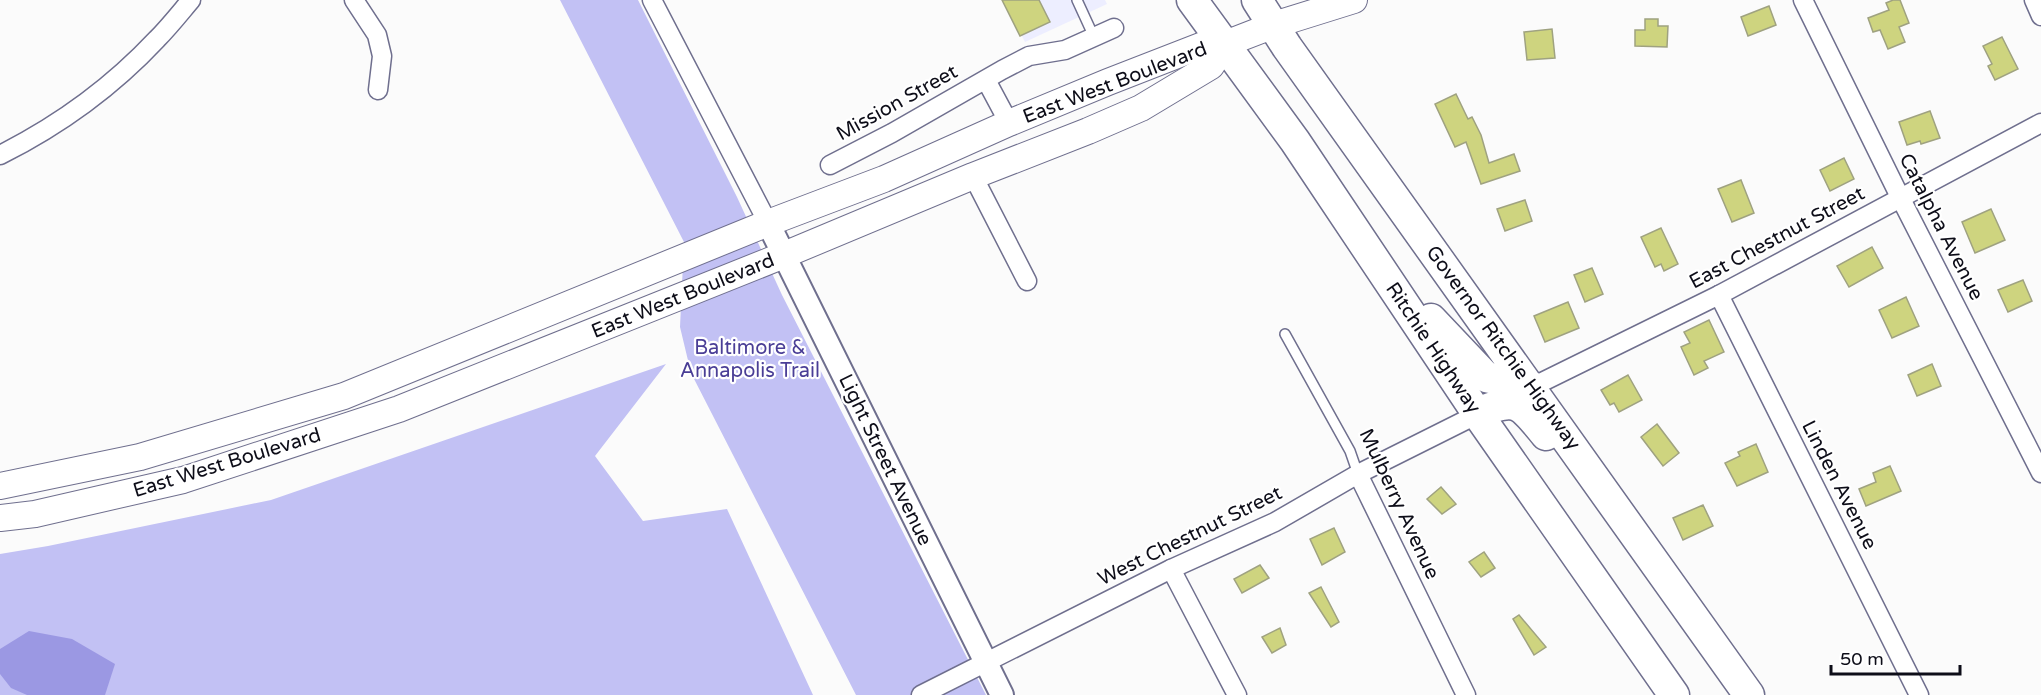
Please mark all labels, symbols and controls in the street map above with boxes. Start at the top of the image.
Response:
street label: East West Boulevard [1020,37,1210,129]
street label: Mission Street [832,60,962,146]
street label: Catalpha Avenue [1894,150,1988,304]
street label: East Chestnut Street [1685,181,1869,294]
street label: Governor Ritchie Highway [1421,241,1585,455]
street label: East West Boulevard [588,248,778,344]
street label: Ritchie Highway [1380,278,1486,418]
park label: Baltimore & Annapolis Trail [680,336,820,383]
street label: Light Street Avenue [833,370,937,550]
street label: Linden Avenue [1796,416,1882,554]
street label: East West Boulevard [130,423,324,503]
street label: Mulberry Avenue [1354,425,1444,583]
street label: West Chestnut Street [1094,481,1286,591]
scale bar [1831,638,1960,676]
text: 50 m [1840,648,1884,670]

